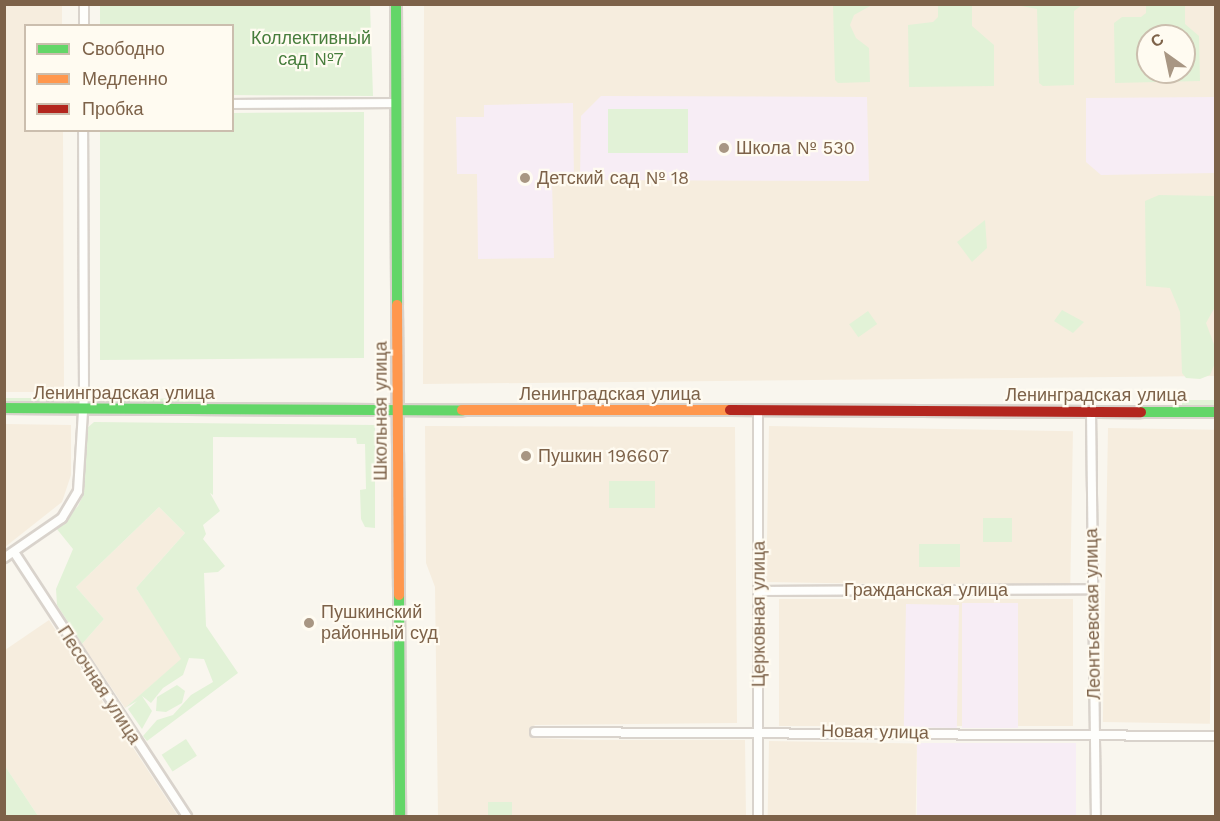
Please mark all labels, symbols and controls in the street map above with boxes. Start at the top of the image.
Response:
legend [24,24,234,132]
north arrow [1136,24,1196,84]
park label: Коллективный сад №7 [251,28,371,70]
text: С [1147,29,1167,51]
text: Свободно [82,38,165,59]
text: Медленно [82,68,168,89]
text: Пробка [82,98,144,119]
place label: Школа № 530 [736,137,855,159]
marker: Школа № 530 [717,141,731,155]
place label: Детский сад № 18 [537,167,689,189]
marker: Детский сад № 18 [518,171,532,185]
street label: Школьная улица [370,341,392,481]
street label: Ленинградская улица [33,382,215,404]
street label: Ленинградская улица [519,383,701,405]
street label: Ленинградская улица [1005,384,1187,406]
place label: Пушкин 196607 [538,445,669,467]
marker: Пушкин 196607 [519,449,533,463]
street label: Леонтьевская улица [1081,528,1105,700]
street label: Церковная улица [748,541,770,687]
street label: Гражданская улица [844,579,1008,601]
place label: Пушкинский районный суд [321,602,438,644]
marker: Пушкинский районный суд [302,616,316,630]
street label: Песочная улица [53,622,145,748]
street label: Новая улица [821,720,929,744]

